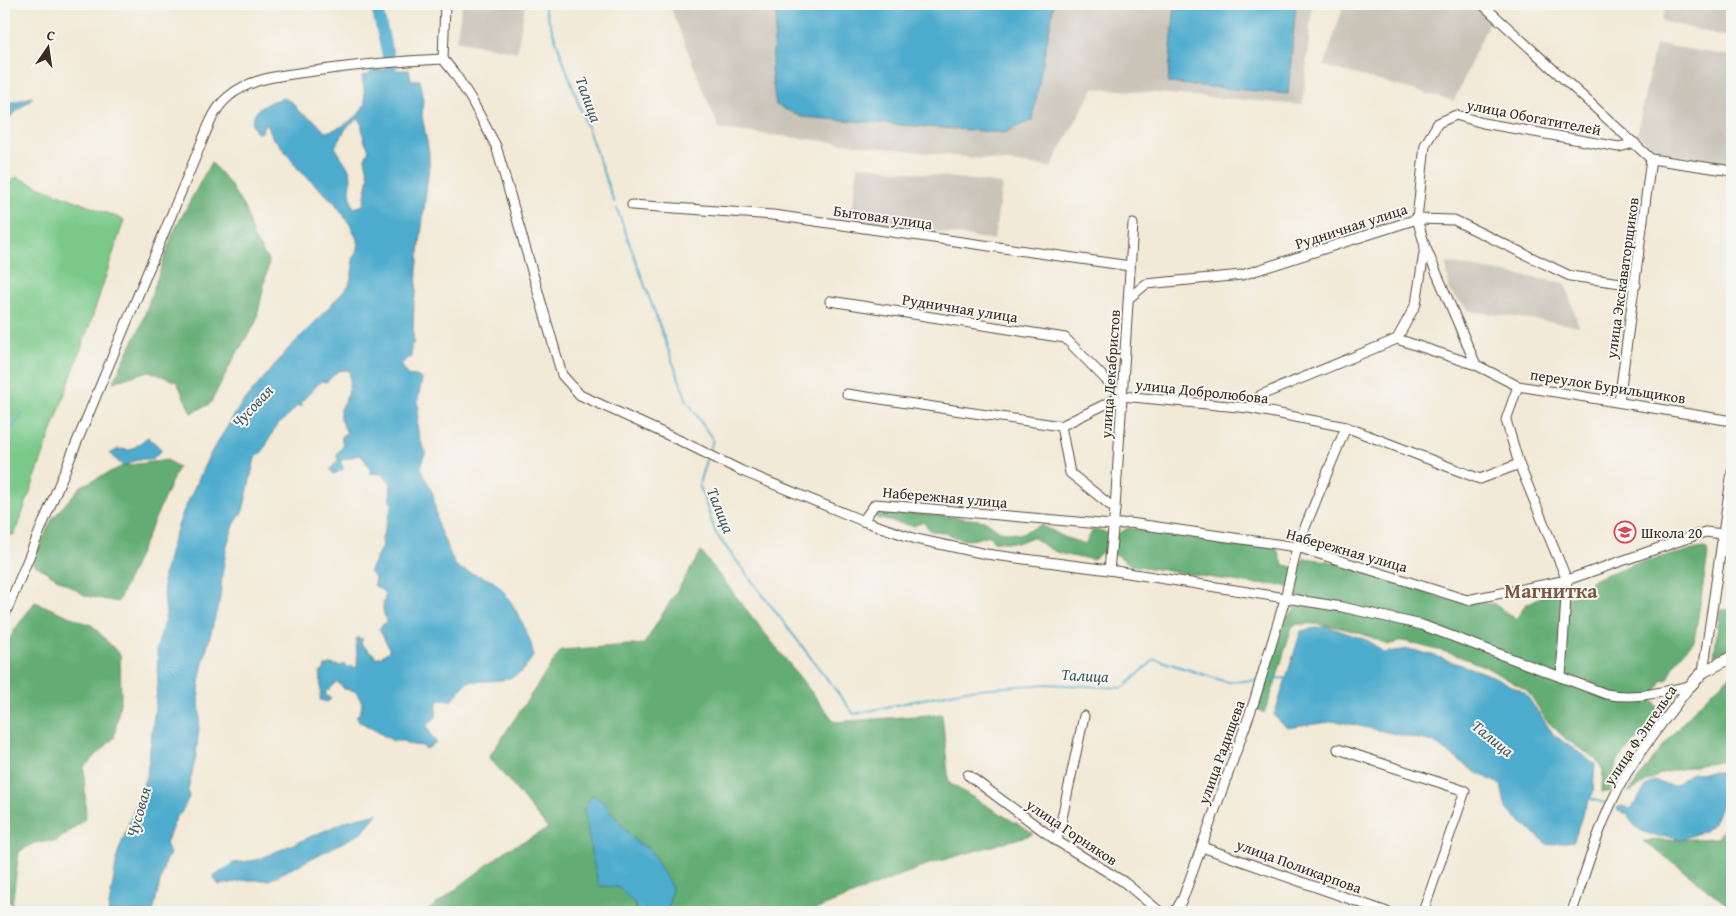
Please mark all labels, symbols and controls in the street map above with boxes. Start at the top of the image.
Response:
north arrow [22,22,72,72]
text: С [45,25,57,46]
water label: Талица [570,73,609,126]
street label: улица Обогатителей [1464,93,1603,140]
street label: улица Экскаваторщиков [1600,196,1644,361]
street label: Рудничная улица [1292,198,1411,254]
street label: Бытовая улица [832,200,935,234]
street label: Рудничная улица [901,288,1020,328]
street label: улица Декабристов [1095,309,1125,440]
street label: переулок Бурильщиков [1529,363,1687,409]
street label: улица Добролюбова [1134,373,1270,409]
water label: Чусовая [226,379,278,433]
street label: Набережная улица [882,481,1009,513]
water label: Талица [701,483,741,537]
school or university icon: Школа 20 [1613,520,1637,544]
place label: Школа 20 [1641,522,1702,543]
street label: Набережная улица [1284,523,1411,578]
district label: Магнитка [1504,576,1598,605]
water label: Талица [1061,662,1110,688]
street label: улица Ф.Энгельса [1598,680,1682,790]
street label: улица Радищева [1192,696,1250,808]
water label: Талица [1467,714,1520,763]
water label: Чусовая [119,784,157,840]
street label: улица Горняков [1021,793,1122,870]
street label: улица Поликарпова [1232,833,1365,899]

